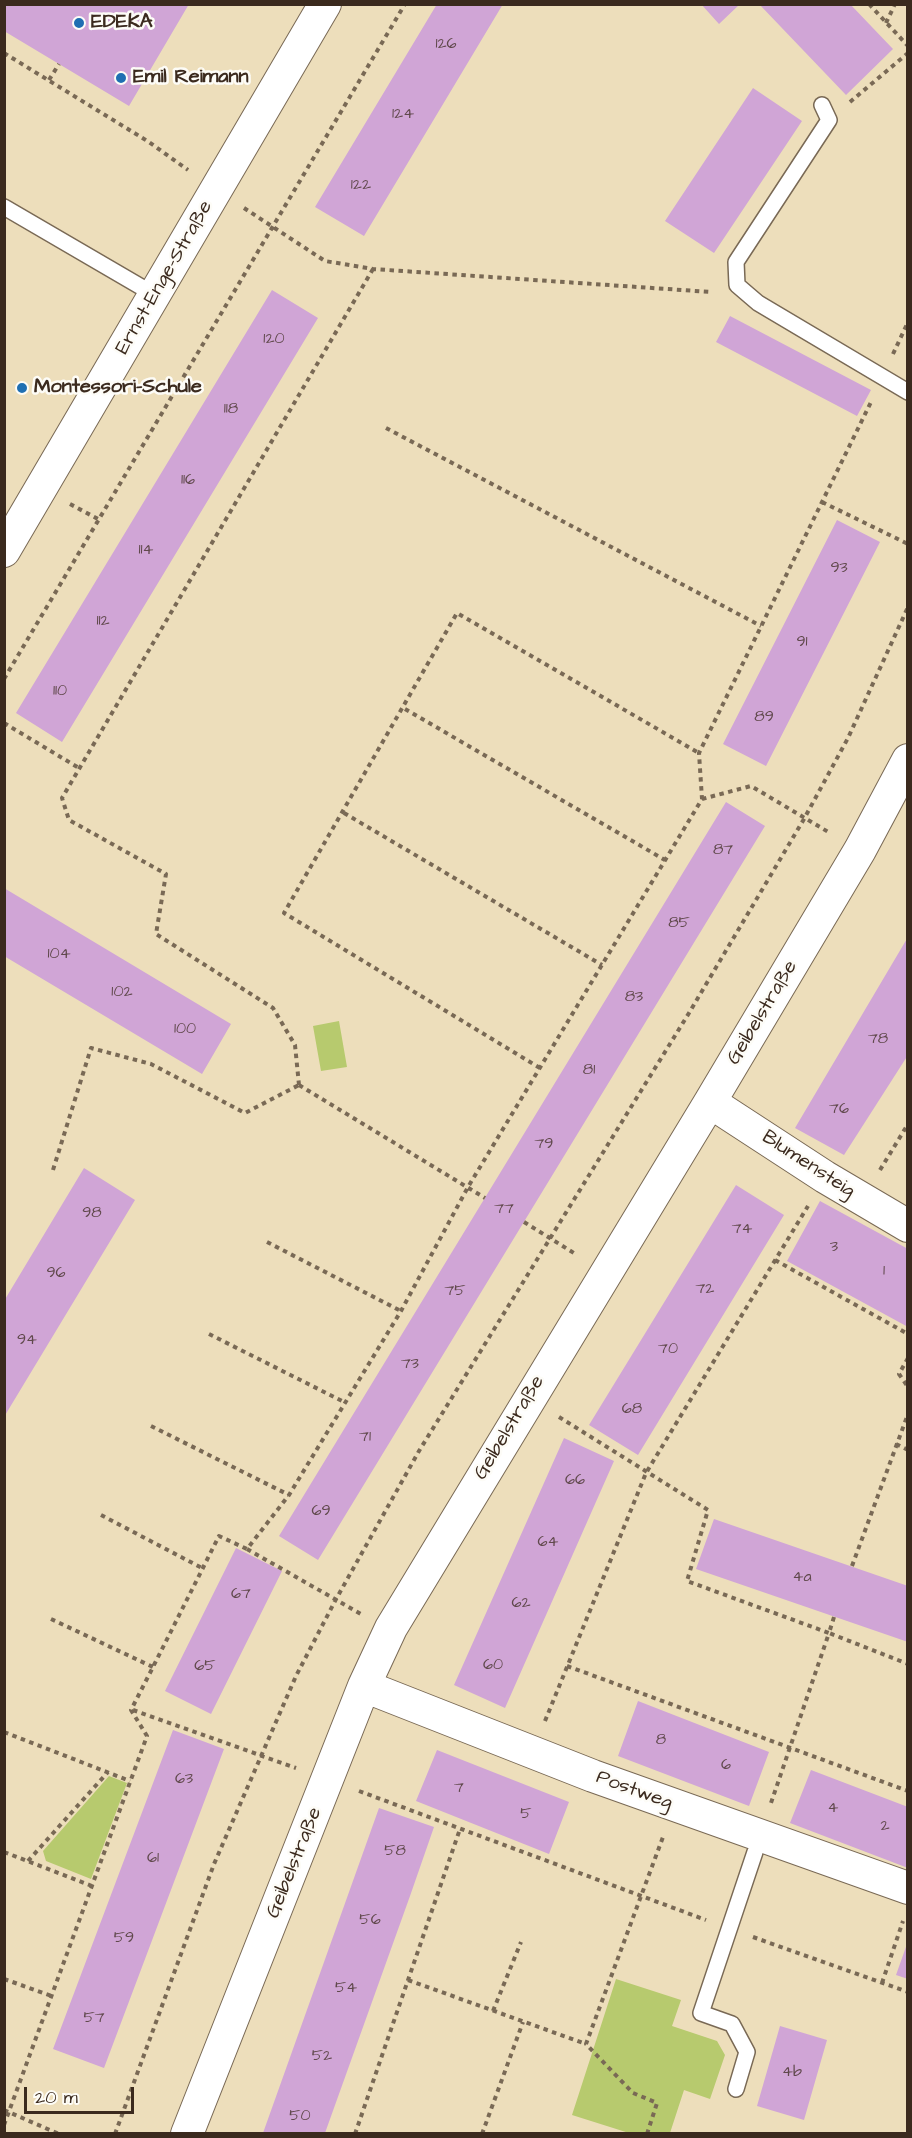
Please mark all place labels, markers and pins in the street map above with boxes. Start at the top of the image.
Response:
place label: EDEKA [91,11,153,35]
marker: EDEKA [72,16,86,30]
place label: Emil Reimann [133,66,248,90]
marker: Emil Reimann [114,71,128,85]
place label: Montessori-Schule [34,376,202,400]
marker: Montessori-Schule [15,381,29,395]

